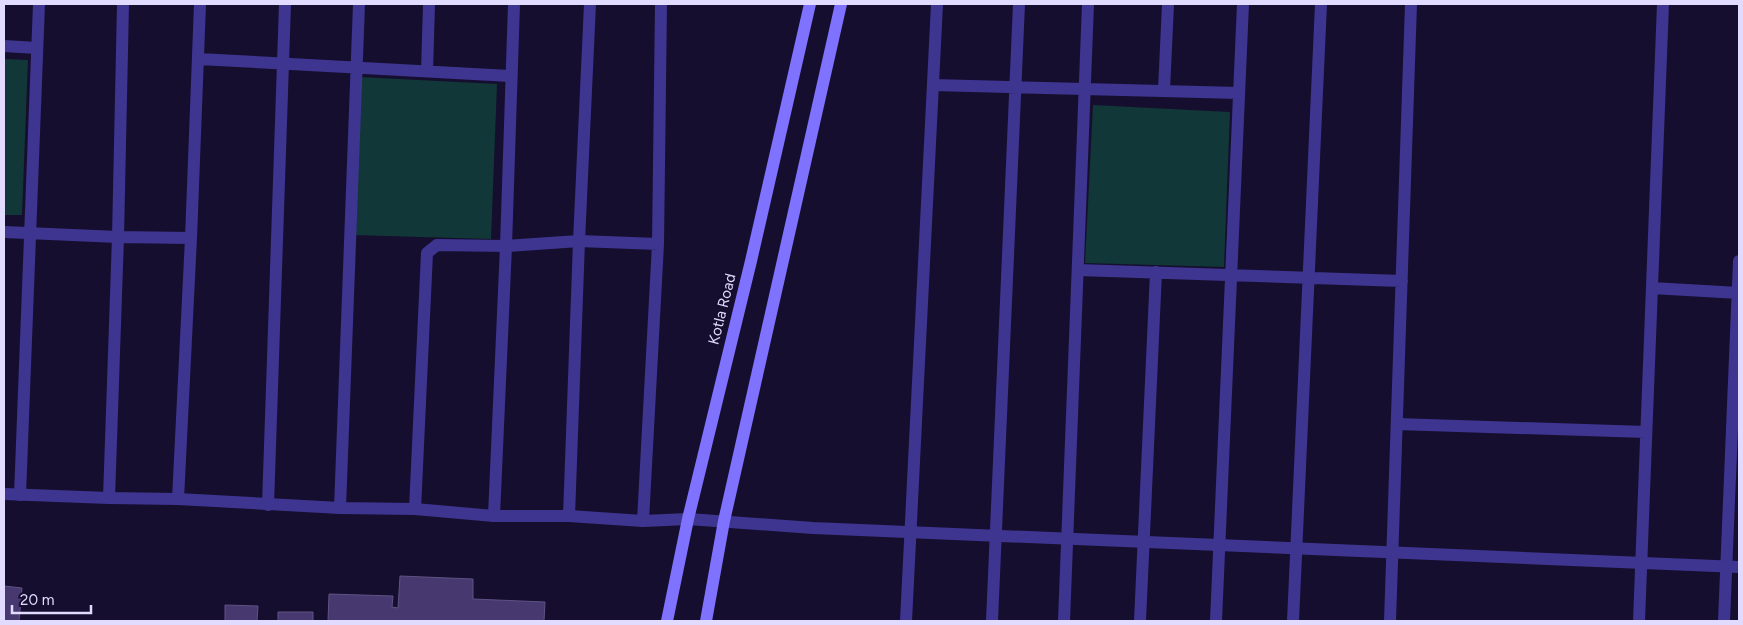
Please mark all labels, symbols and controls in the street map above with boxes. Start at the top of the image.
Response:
street label: Kotla Road [704,272,740,346]
scale bar [12,582,91,614]
text: 20 m [20,591,54,609]

